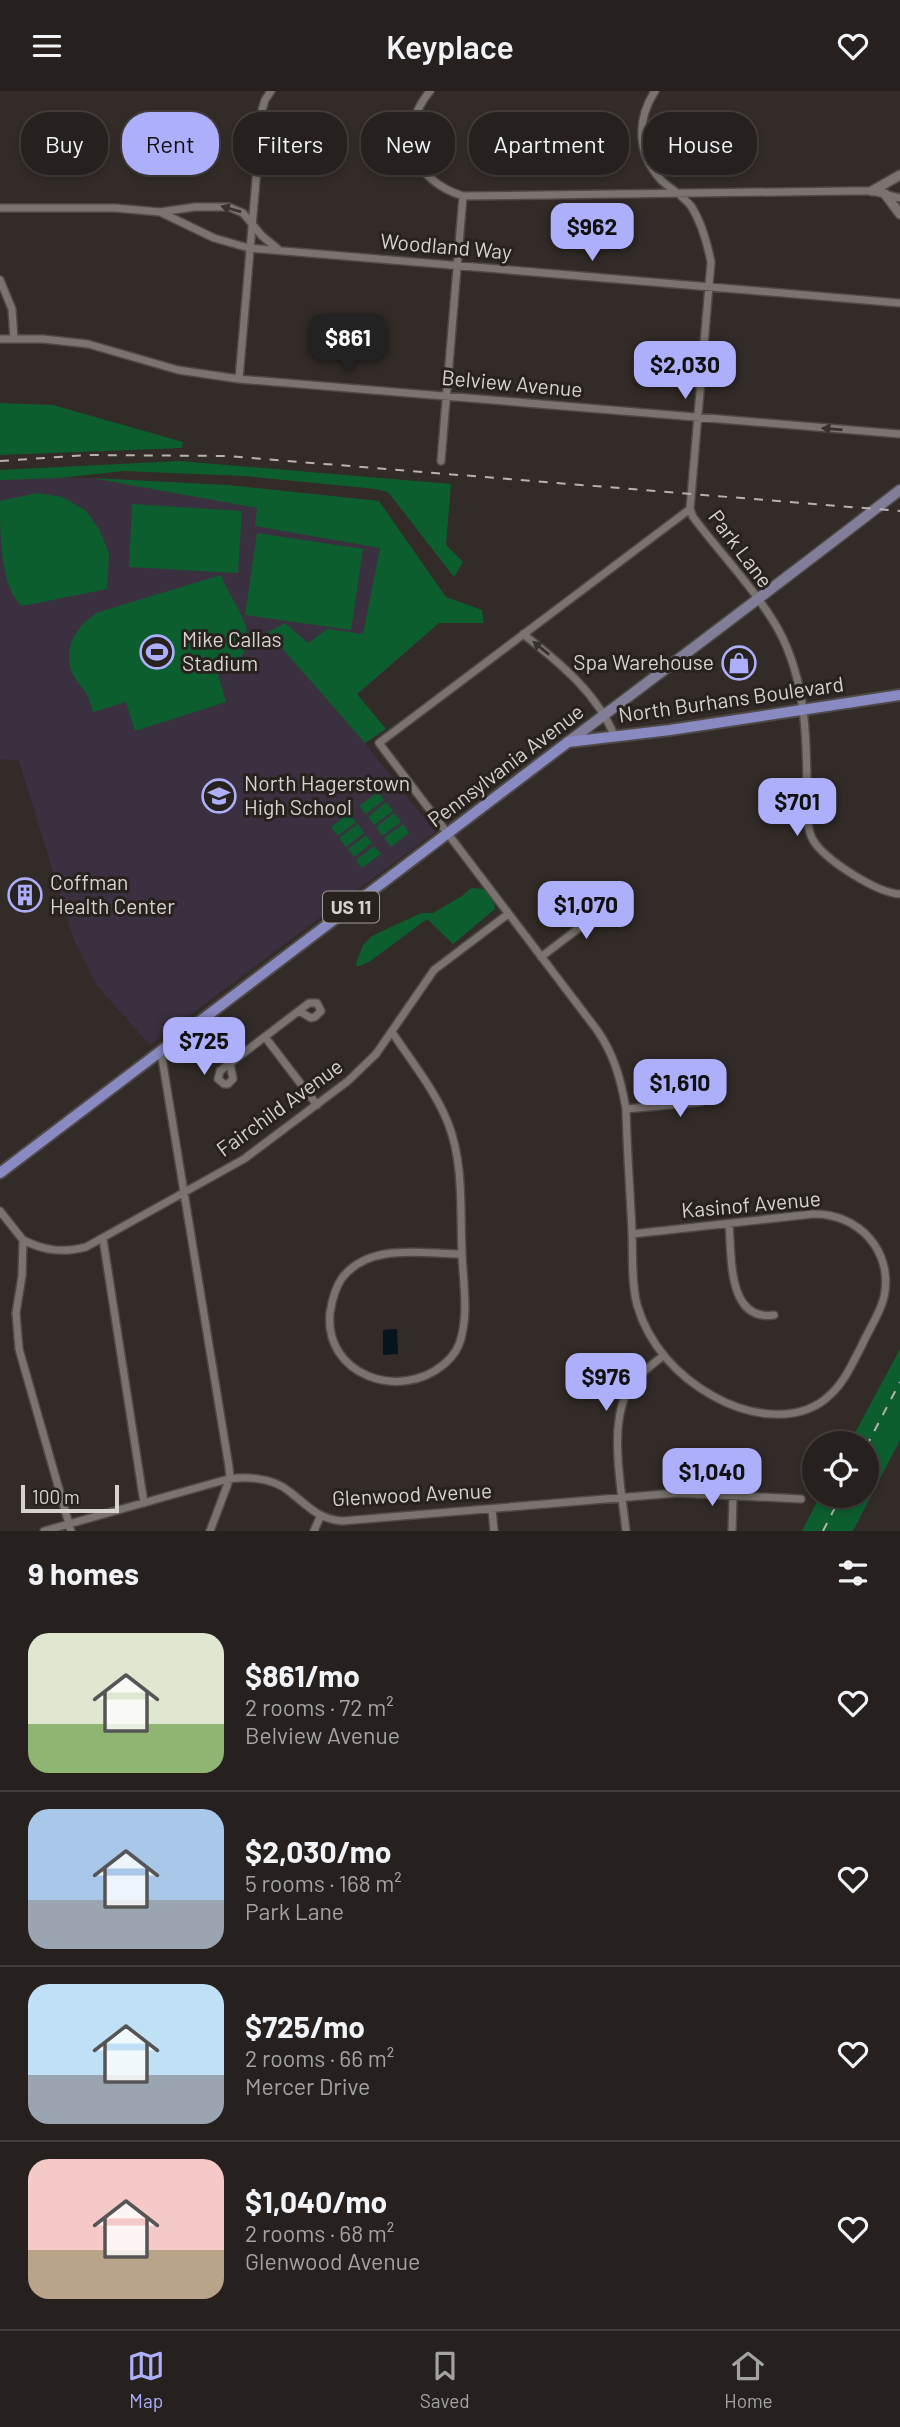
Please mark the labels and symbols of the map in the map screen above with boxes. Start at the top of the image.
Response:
one-way arrow [220,203,242,214]
pin: $962 [551,204,633,263]
street label: Woodland Way [379,227,513,264]
pin: $861 [307,315,389,374]
pin: $2,030 [628,341,742,401]
street label: Belview Avenue [441,364,584,401]
one-way arrow [821,423,843,434]
street label: Park Lane [704,504,778,592]
place label: Mike Callas Stadium [182,626,282,675]
sports icon: Mike Callas Stadium [138,633,176,671]
one-way arrow [532,641,550,656]
shop icon: Spa Warehouse [720,644,758,682]
place label: Spa Warehouse [573,649,714,674]
street label: North Burhans Boulevard [617,670,845,727]
street label: Pennsylvania Avenue [422,698,588,832]
place label: North Hagerstown High School [244,770,410,819]
school or university icon: North Hagerstown High School [200,777,238,815]
pin: $701 [756,779,838,838]
place label: Coffman Health Center [50,869,175,918]
building icon: Coffman Health Center [6,876,44,914]
pin: $1,070 [529,881,643,941]
road number: US 11 [323,891,379,923]
pin: $725 [163,1017,245,1077]
street label: Fairchild Avenue [211,1053,347,1161]
pin: $1,610 [623,1059,737,1119]
street label: Kasinof Avenue [680,1185,822,1222]
pin: $976 [565,1353,647,1413]
pin: $1,040 [655,1449,769,1508]
street label: Glenwood Avenue [331,1477,493,1510]
scale bar [21,1482,119,1514]

